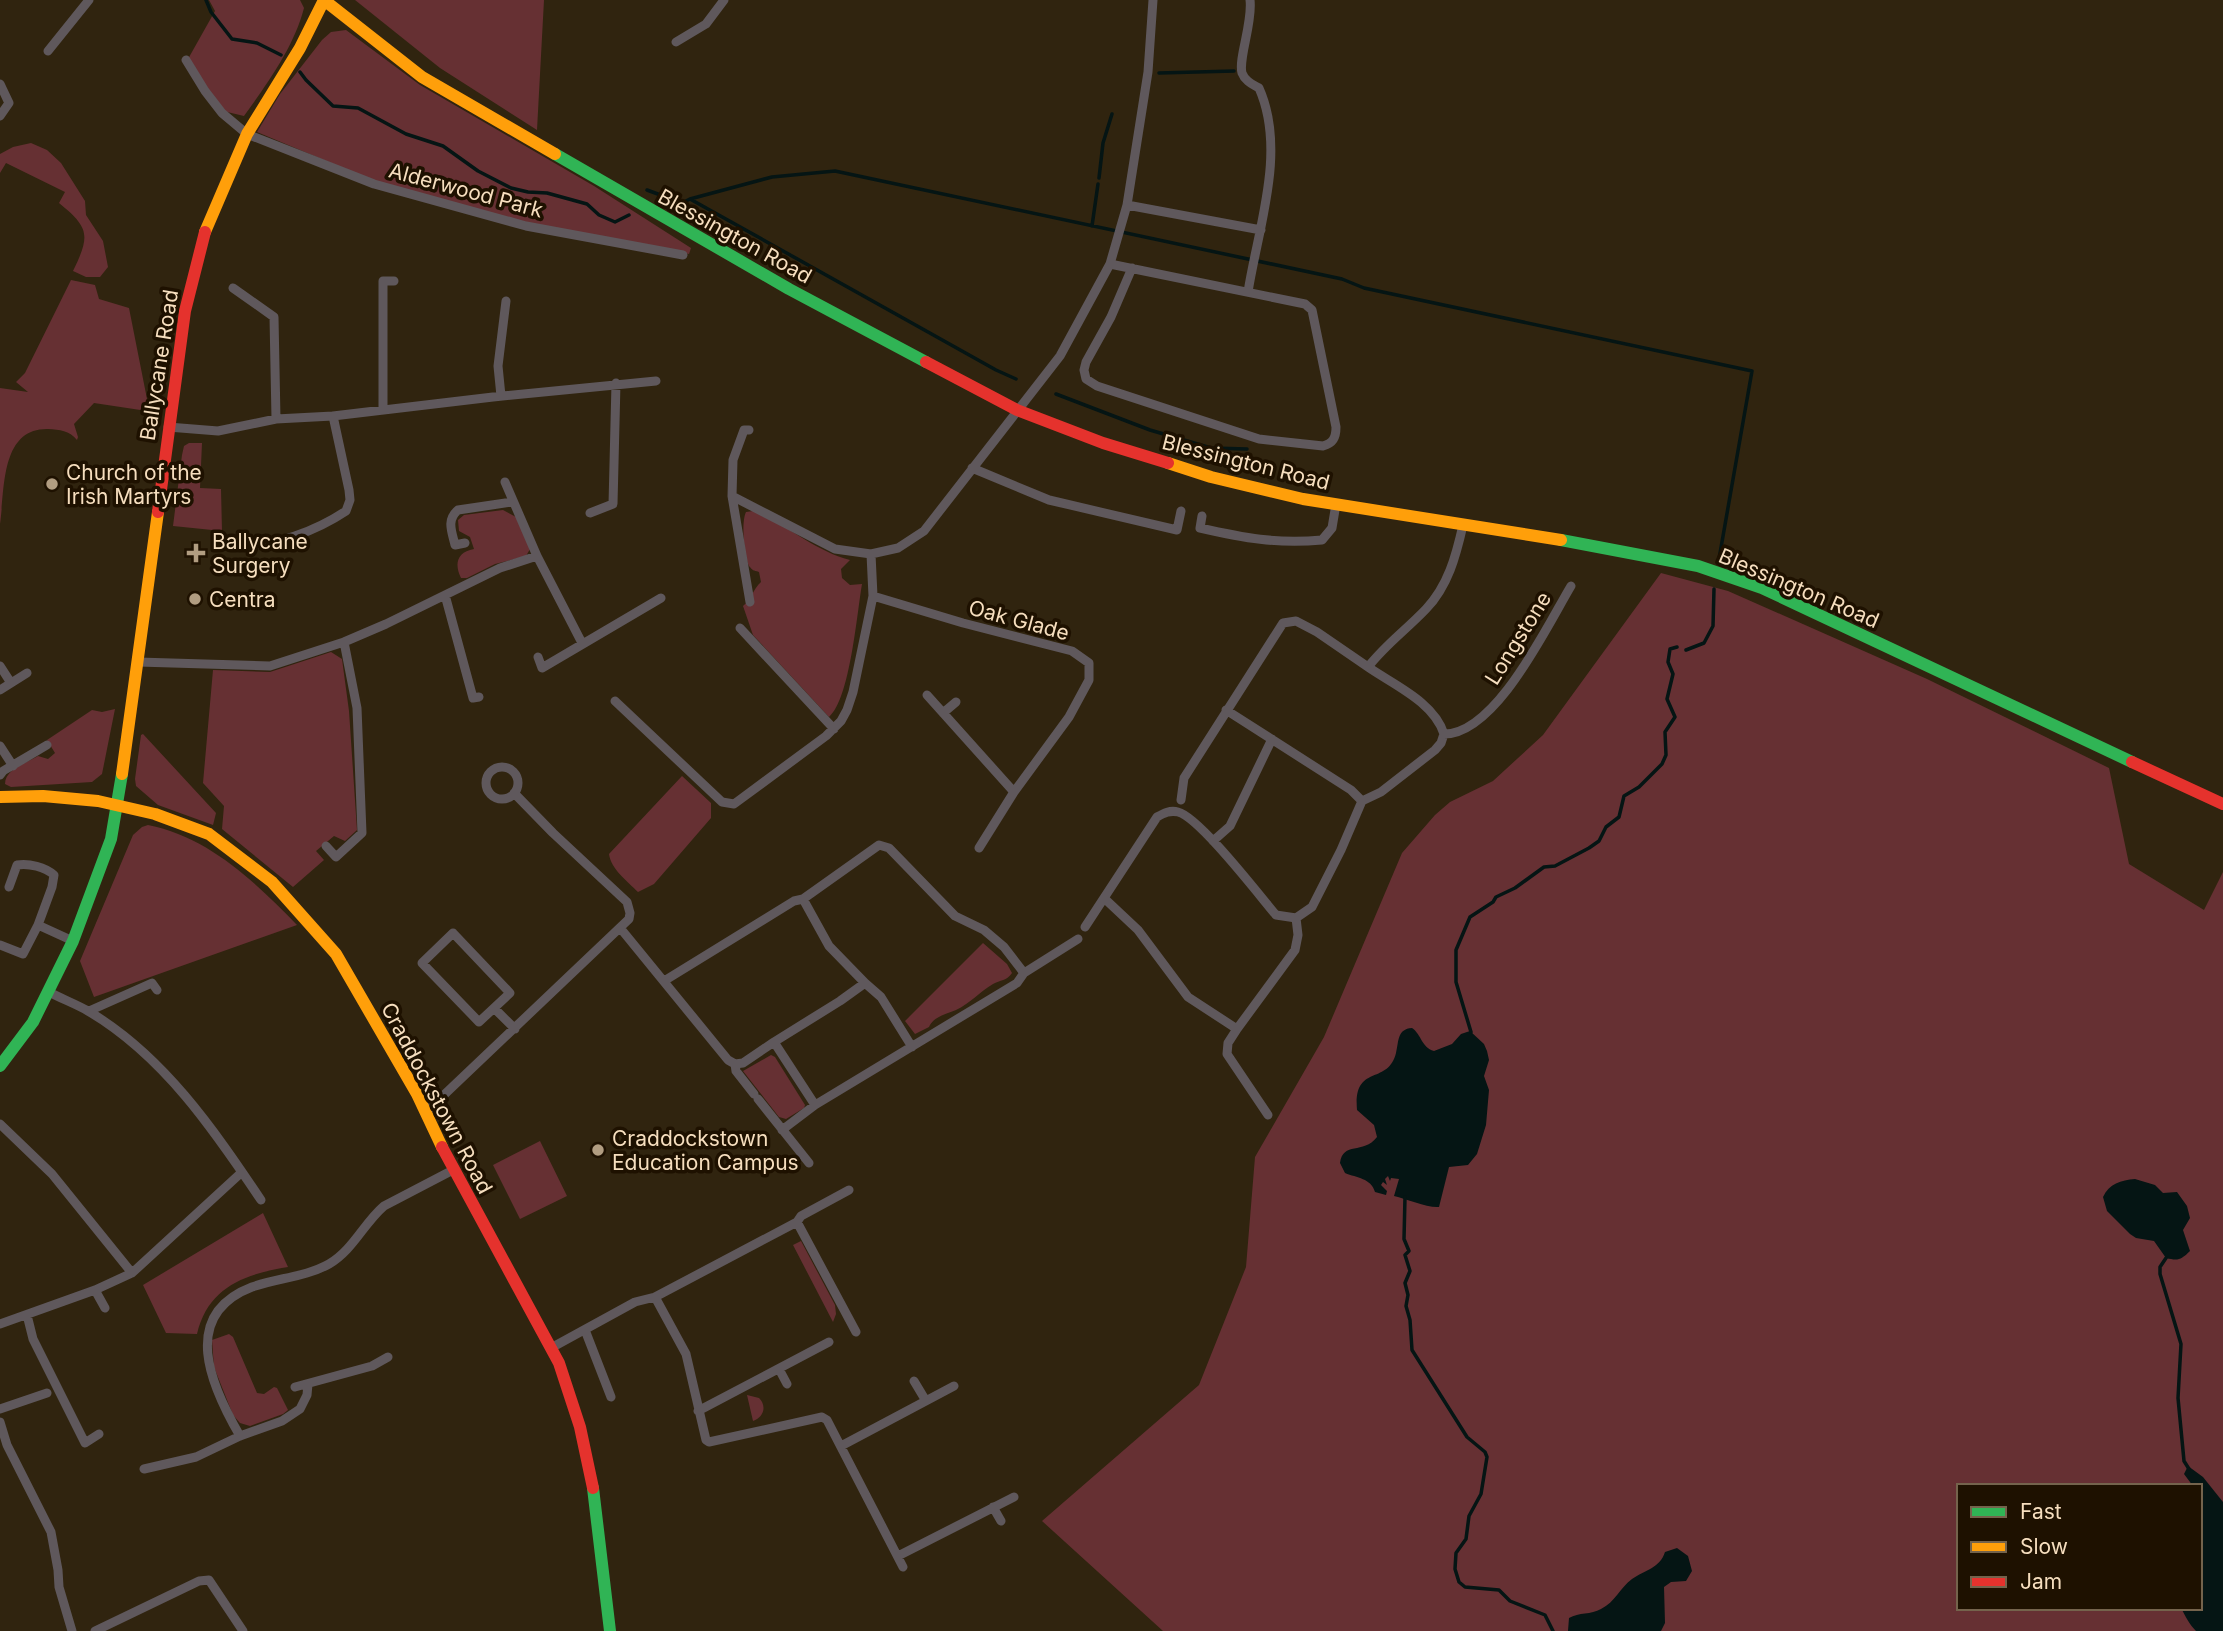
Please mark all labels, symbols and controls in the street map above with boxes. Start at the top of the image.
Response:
street label: Alderwood Park [386,157,546,223]
street label: Blessington Road [654,183,816,289]
street label: Ballycane Road [135,288,183,442]
street label: Blessington Road [1160,429,1332,495]
place label: Church of the Irish Martyrs [66,460,202,509]
marker: Church of the Irish Martyrs [44,476,60,492]
place label: Ballycane Surgery [212,529,308,578]
marker: Ballycane Surgery [186,543,206,563]
street label: Blessington Road [1715,543,1883,633]
place label: Centra [209,587,276,612]
street label: Longstone [1480,587,1556,689]
marker: Centra [187,591,203,607]
street label: Oak Glade [966,595,1072,645]
street label: Craddockstown Road [376,998,498,1198]
place label: Craddockstown Education Campus [612,1126,799,1175]
marker: Craddockstown Education Campus [590,1142,606,1158]
legend [1957,1484,2202,1610]
text: Fast [2020,1499,2062,1524]
text: Slow [2020,1534,2068,1559]
text: Jam [2020,1569,2062,1594]

